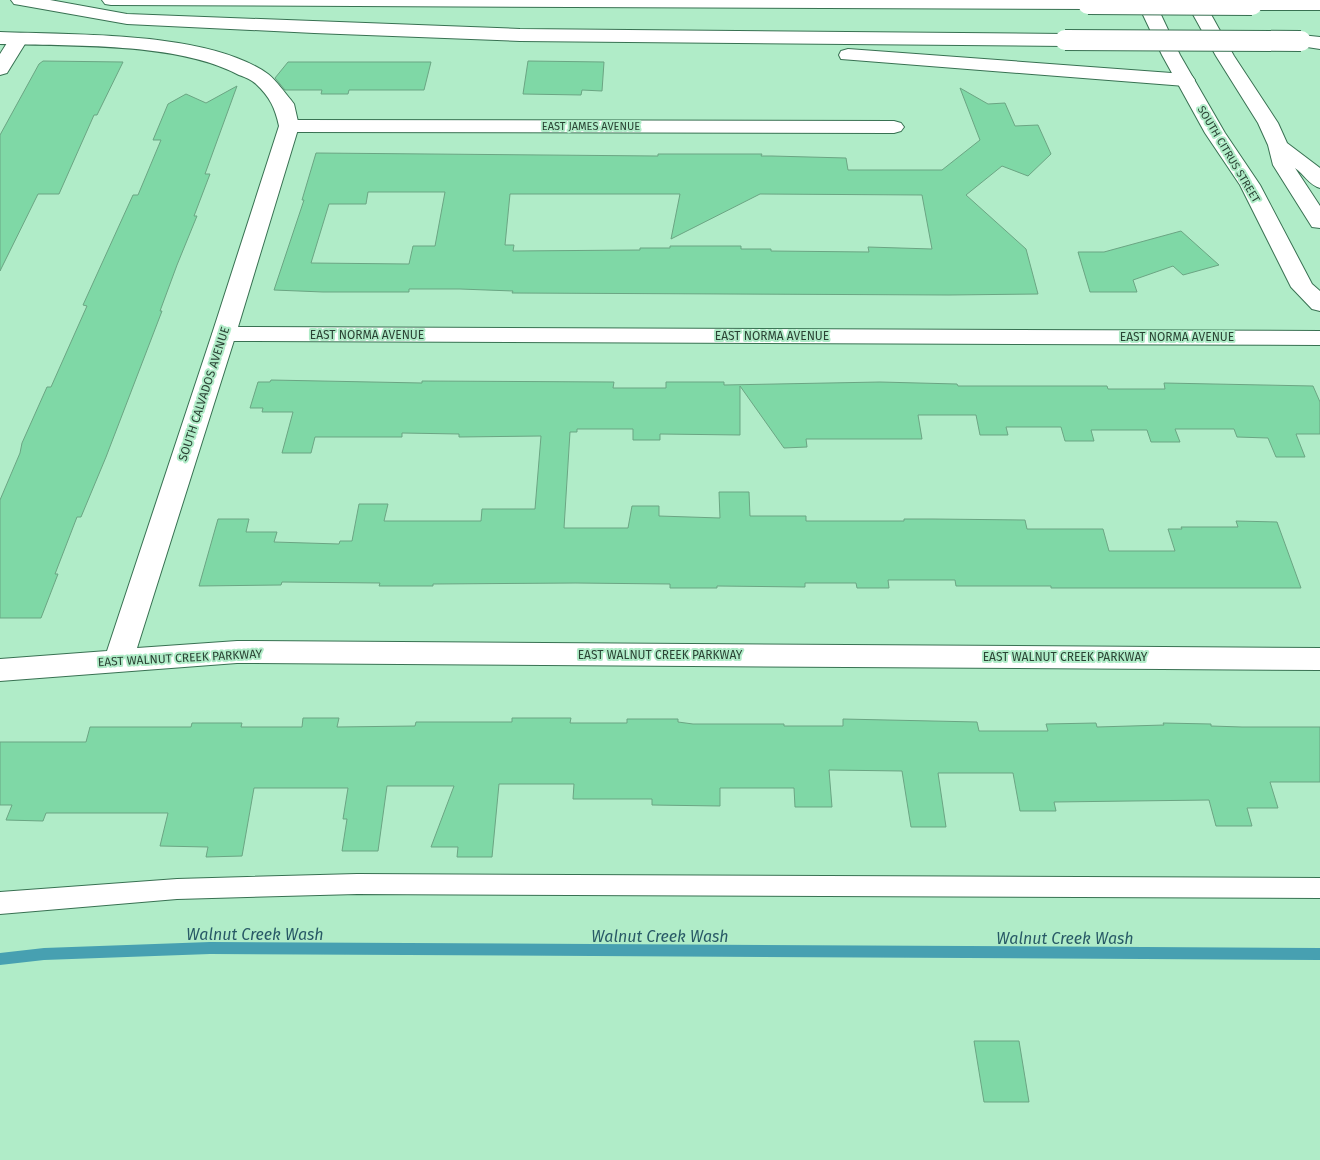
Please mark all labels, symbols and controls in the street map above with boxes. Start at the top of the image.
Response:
street label: SOUTH CITRUS STREET [1195,104,1263,205]
street label: EAST JAMES AVENUE [542,120,640,133]
street label: SOUTH CALVADOS AVENUE [176,325,232,463]
street label: EAST NORMA AVENUE [310,328,424,342]
street label: EAST NORMA AVENUE [715,329,829,343]
street label: EAST NORMA AVENUE [1120,330,1234,344]
street label: EAST WALNUT CREEK PARKWAY [97,647,263,669]
street label: EAST WALNUT CREEK PARKWAY [578,648,743,662]
street label: EAST WALNUT CREEK PARKWAY [983,650,1148,664]
water label: Walnut Creek Wash [186,925,324,944]
water label: Walnut Creek Wash [591,927,729,946]
water label: Walnut Creek Wash [996,929,1134,948]

